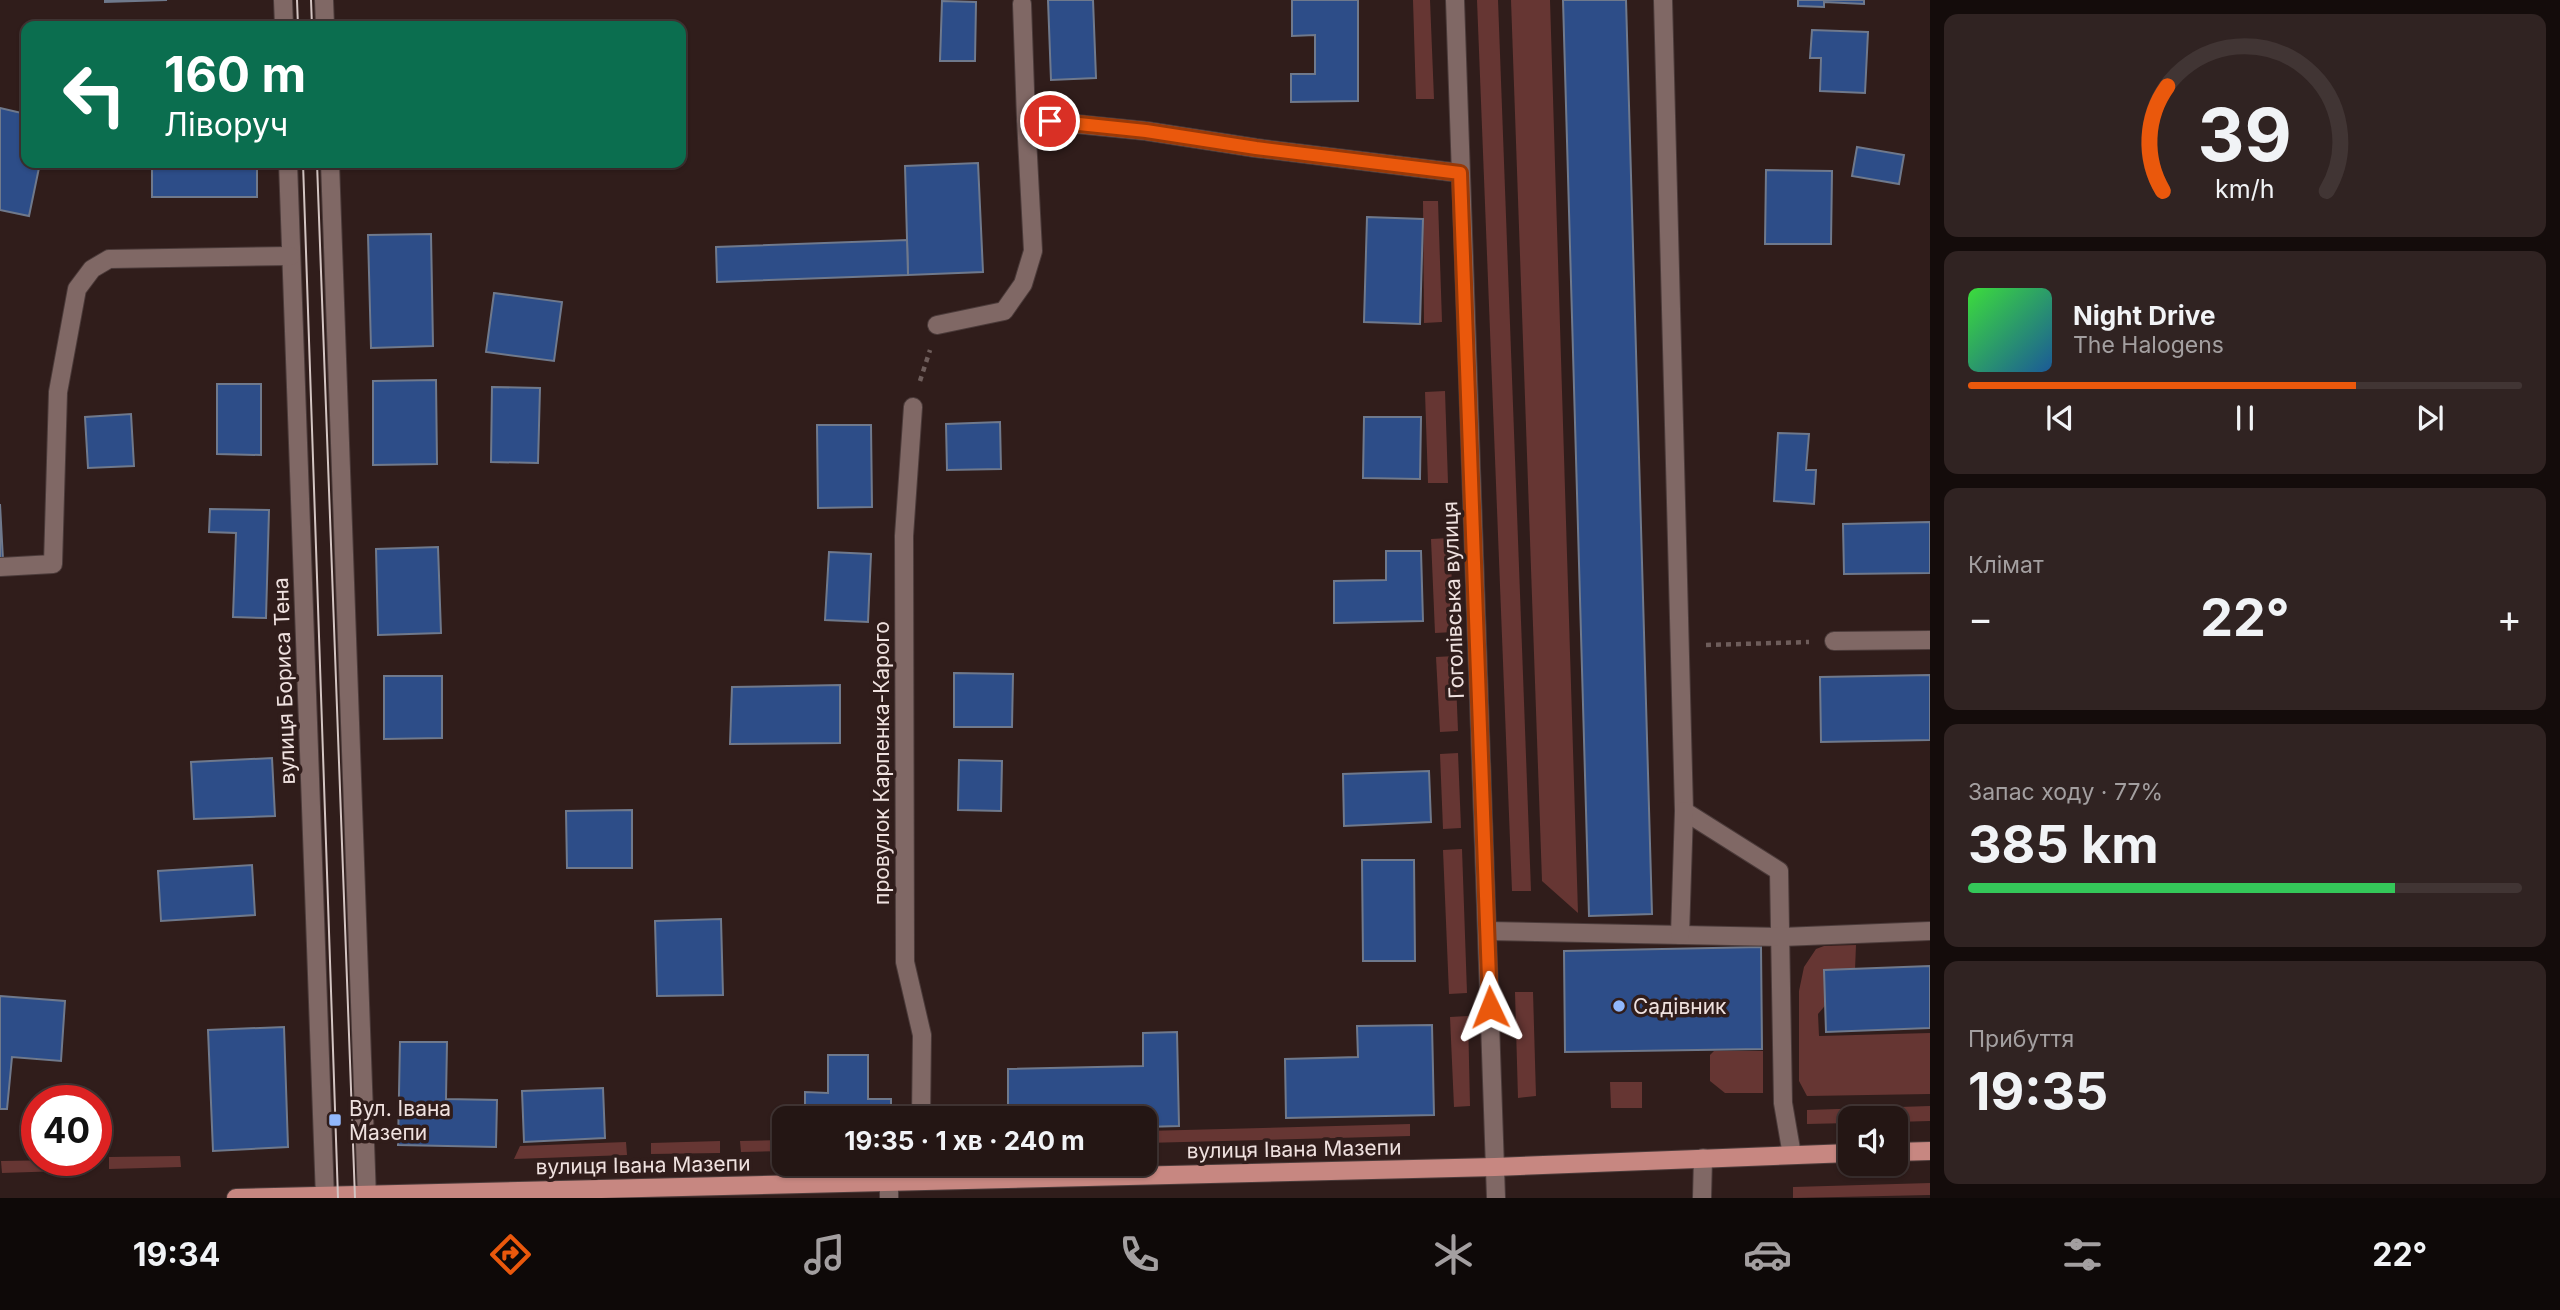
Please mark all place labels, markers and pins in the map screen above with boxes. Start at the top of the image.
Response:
pin [1020,91,1080,151]
place label: Садівник [1633,994,1727,1019]
marker: Садівник [1611,998,1627,1014]
place label: Вул. Івана Мазепи [349,1096,451,1145]
marker: Вул. Івана Мазепи [327,1112,343,1128]

